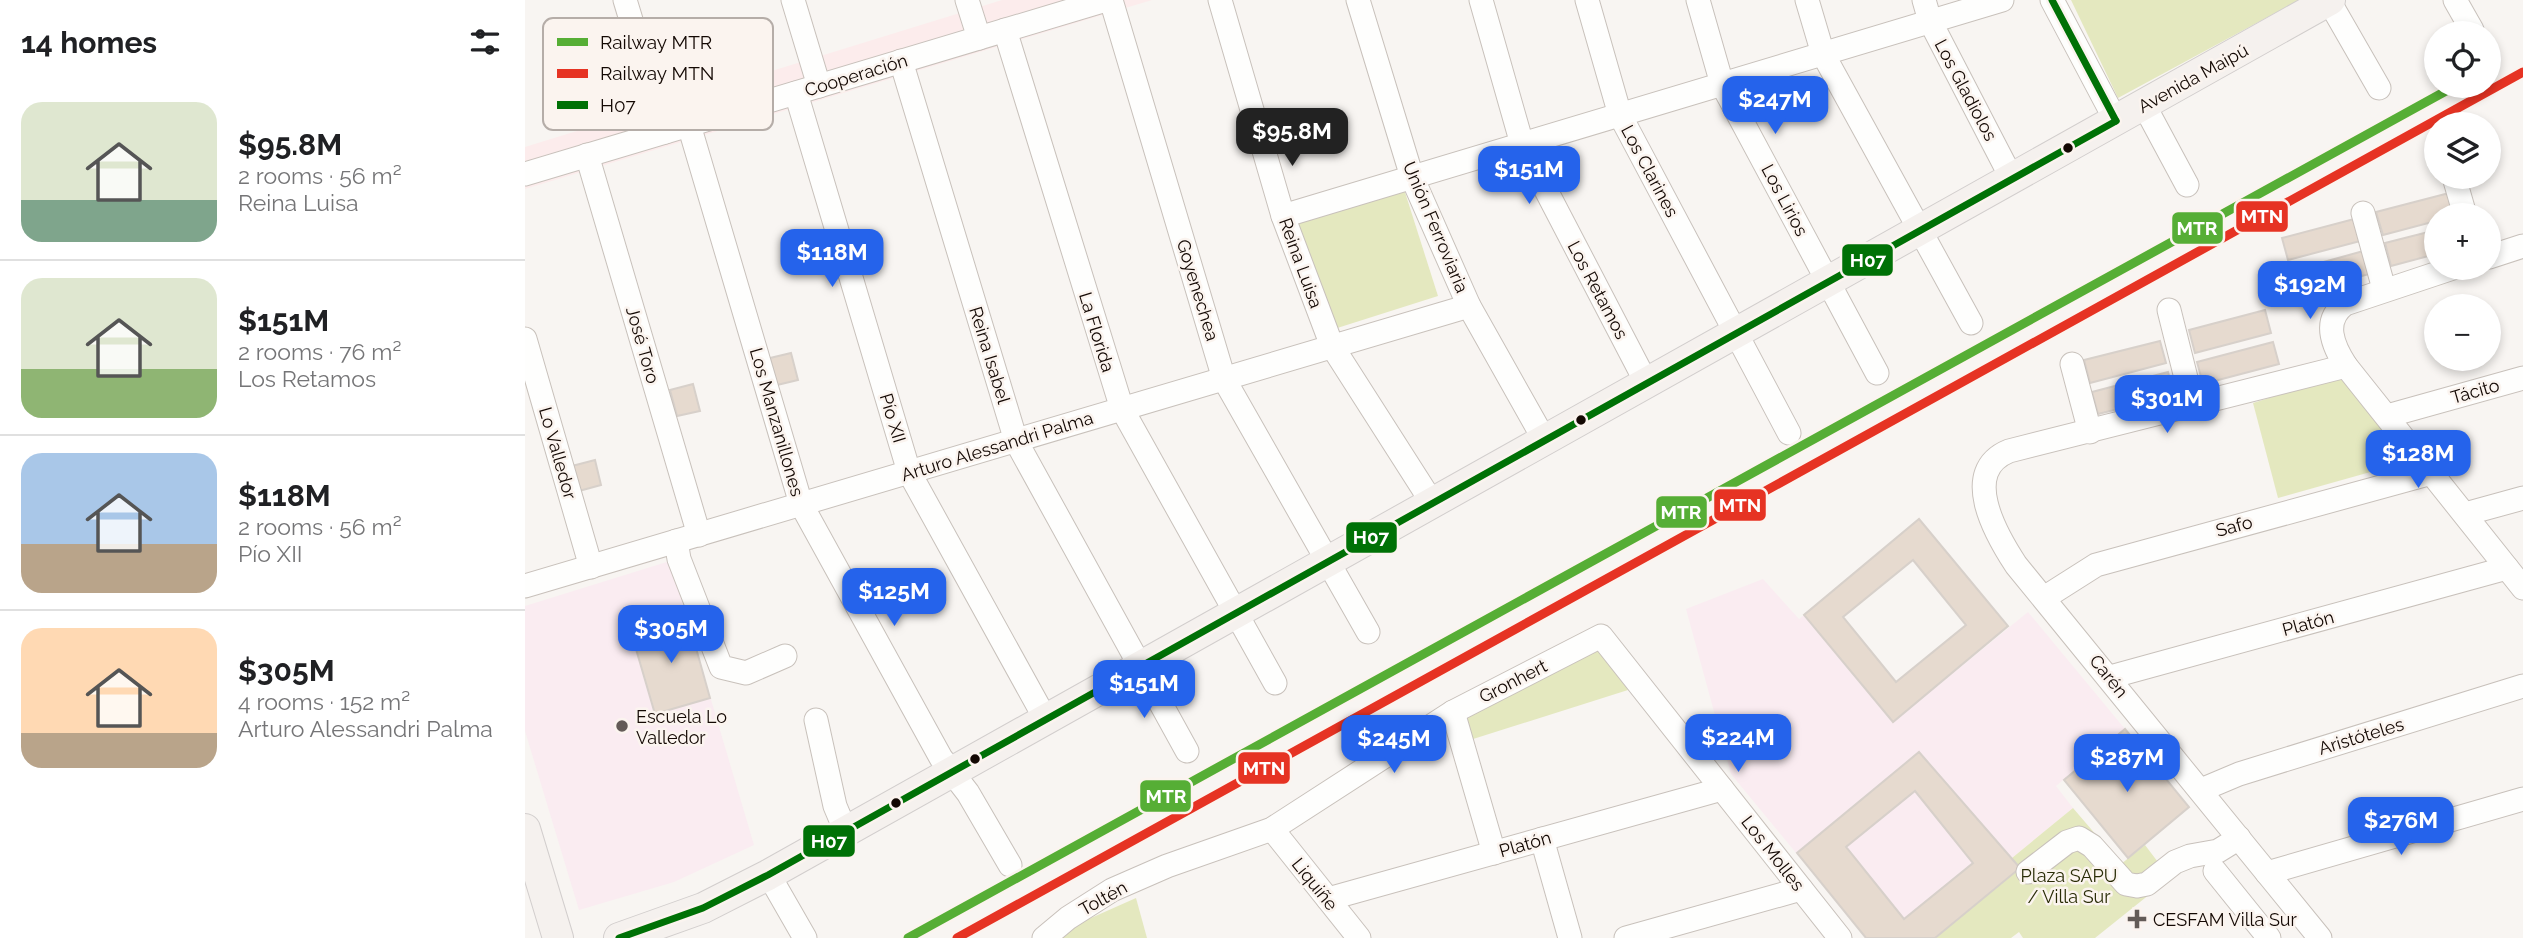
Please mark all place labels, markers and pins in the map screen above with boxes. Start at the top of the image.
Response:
pin: $247M [1726,76,1824,136]
pin: $95.8M [1235,108,1349,168]
unlabelled marker [2061,141,2075,155]
pin: $151M [1480,146,1578,206]
pin: $118M [783,230,881,289]
pin: $192M [2261,262,2359,321]
pin: $301M [2118,376,2216,435]
unlabelled marker [1574,413,1588,427]
pin: $128M [2369,430,2467,490]
pin: $125M [845,568,943,628]
pin: $305M [622,606,720,665]
pin: $151M [1095,660,1193,720]
place label: Escuela Lo Valledor [636,706,727,748]
pin: $224M [1689,714,1787,774]
pin: $245M [1345,716,1443,775]
marker: Escuela Lo Valledor [614,718,630,734]
pin: $287M [2078,734,2176,794]
unlabelled marker [968,752,982,766]
unlabelled marker [889,796,903,810]
pin: $276M [2352,798,2450,857]
marker: CESFAM Villa Sur [2127,909,2147,929]
place label: CESFAM Villa Sur [2153,909,2298,930]

